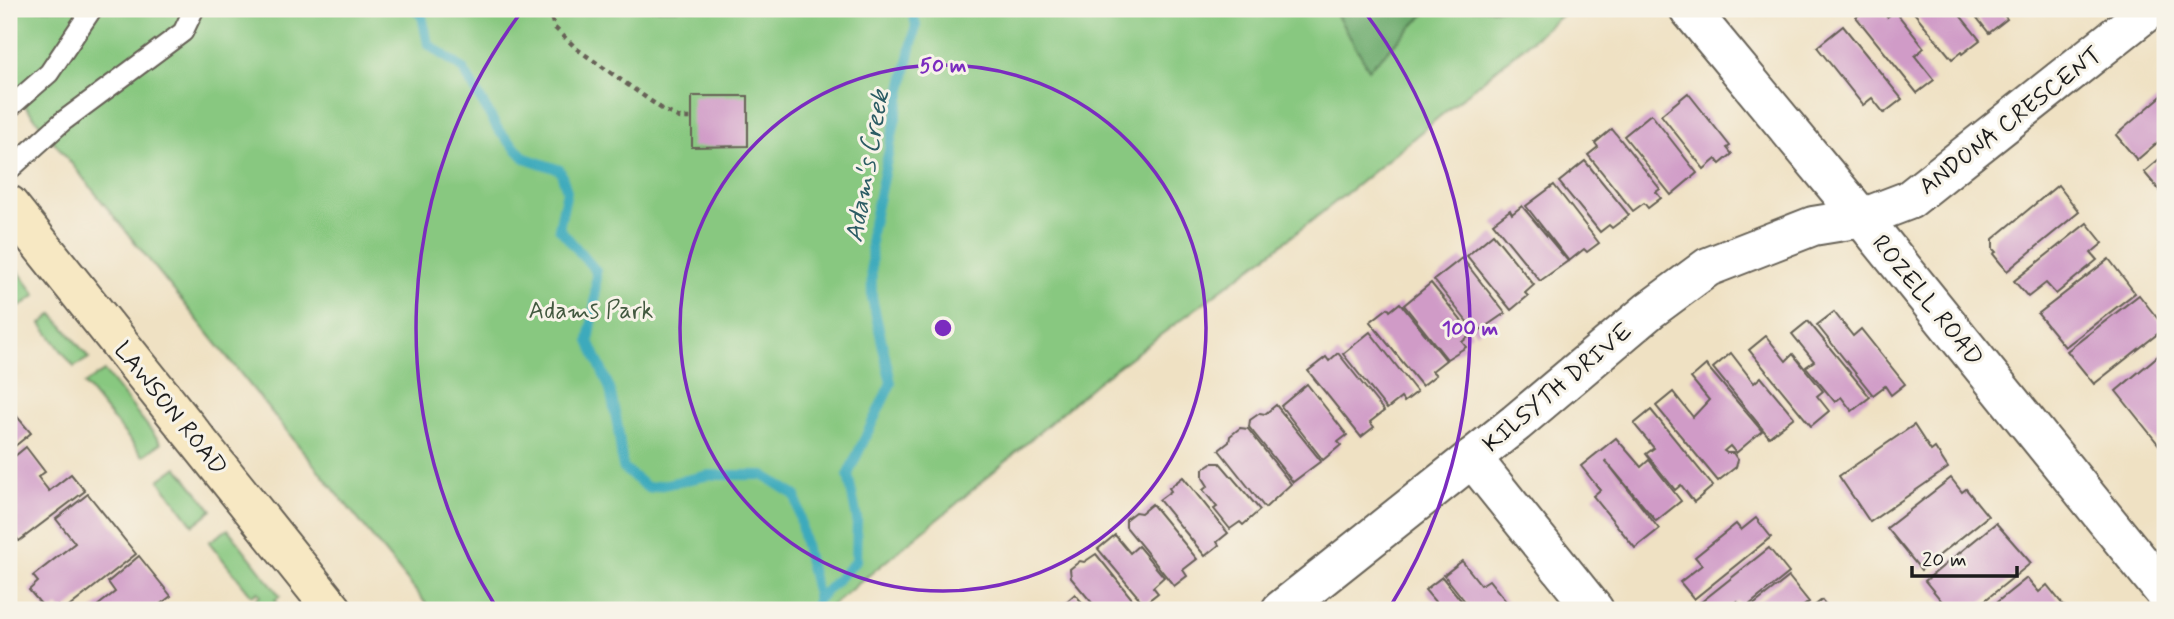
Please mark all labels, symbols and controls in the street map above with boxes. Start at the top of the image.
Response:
street label: ANDONA CRESCENT [1913,40,2109,202]
text: 50 m [920,52,967,80]
water label: Adam's Creek [838,86,898,245]
street label: ROZELL ROAD [1864,229,1989,373]
park label: Adams Park [529,296,654,327]
text: 100 m [1442,315,1498,343]
centre of rings [931,316,955,340]
street label: KILSYTH DRIVE [1477,317,1639,460]
street label: LAWSON ROAD [106,336,233,482]
scale bar [1912,535,2016,579]
text: 20 m [1922,546,1967,574]

